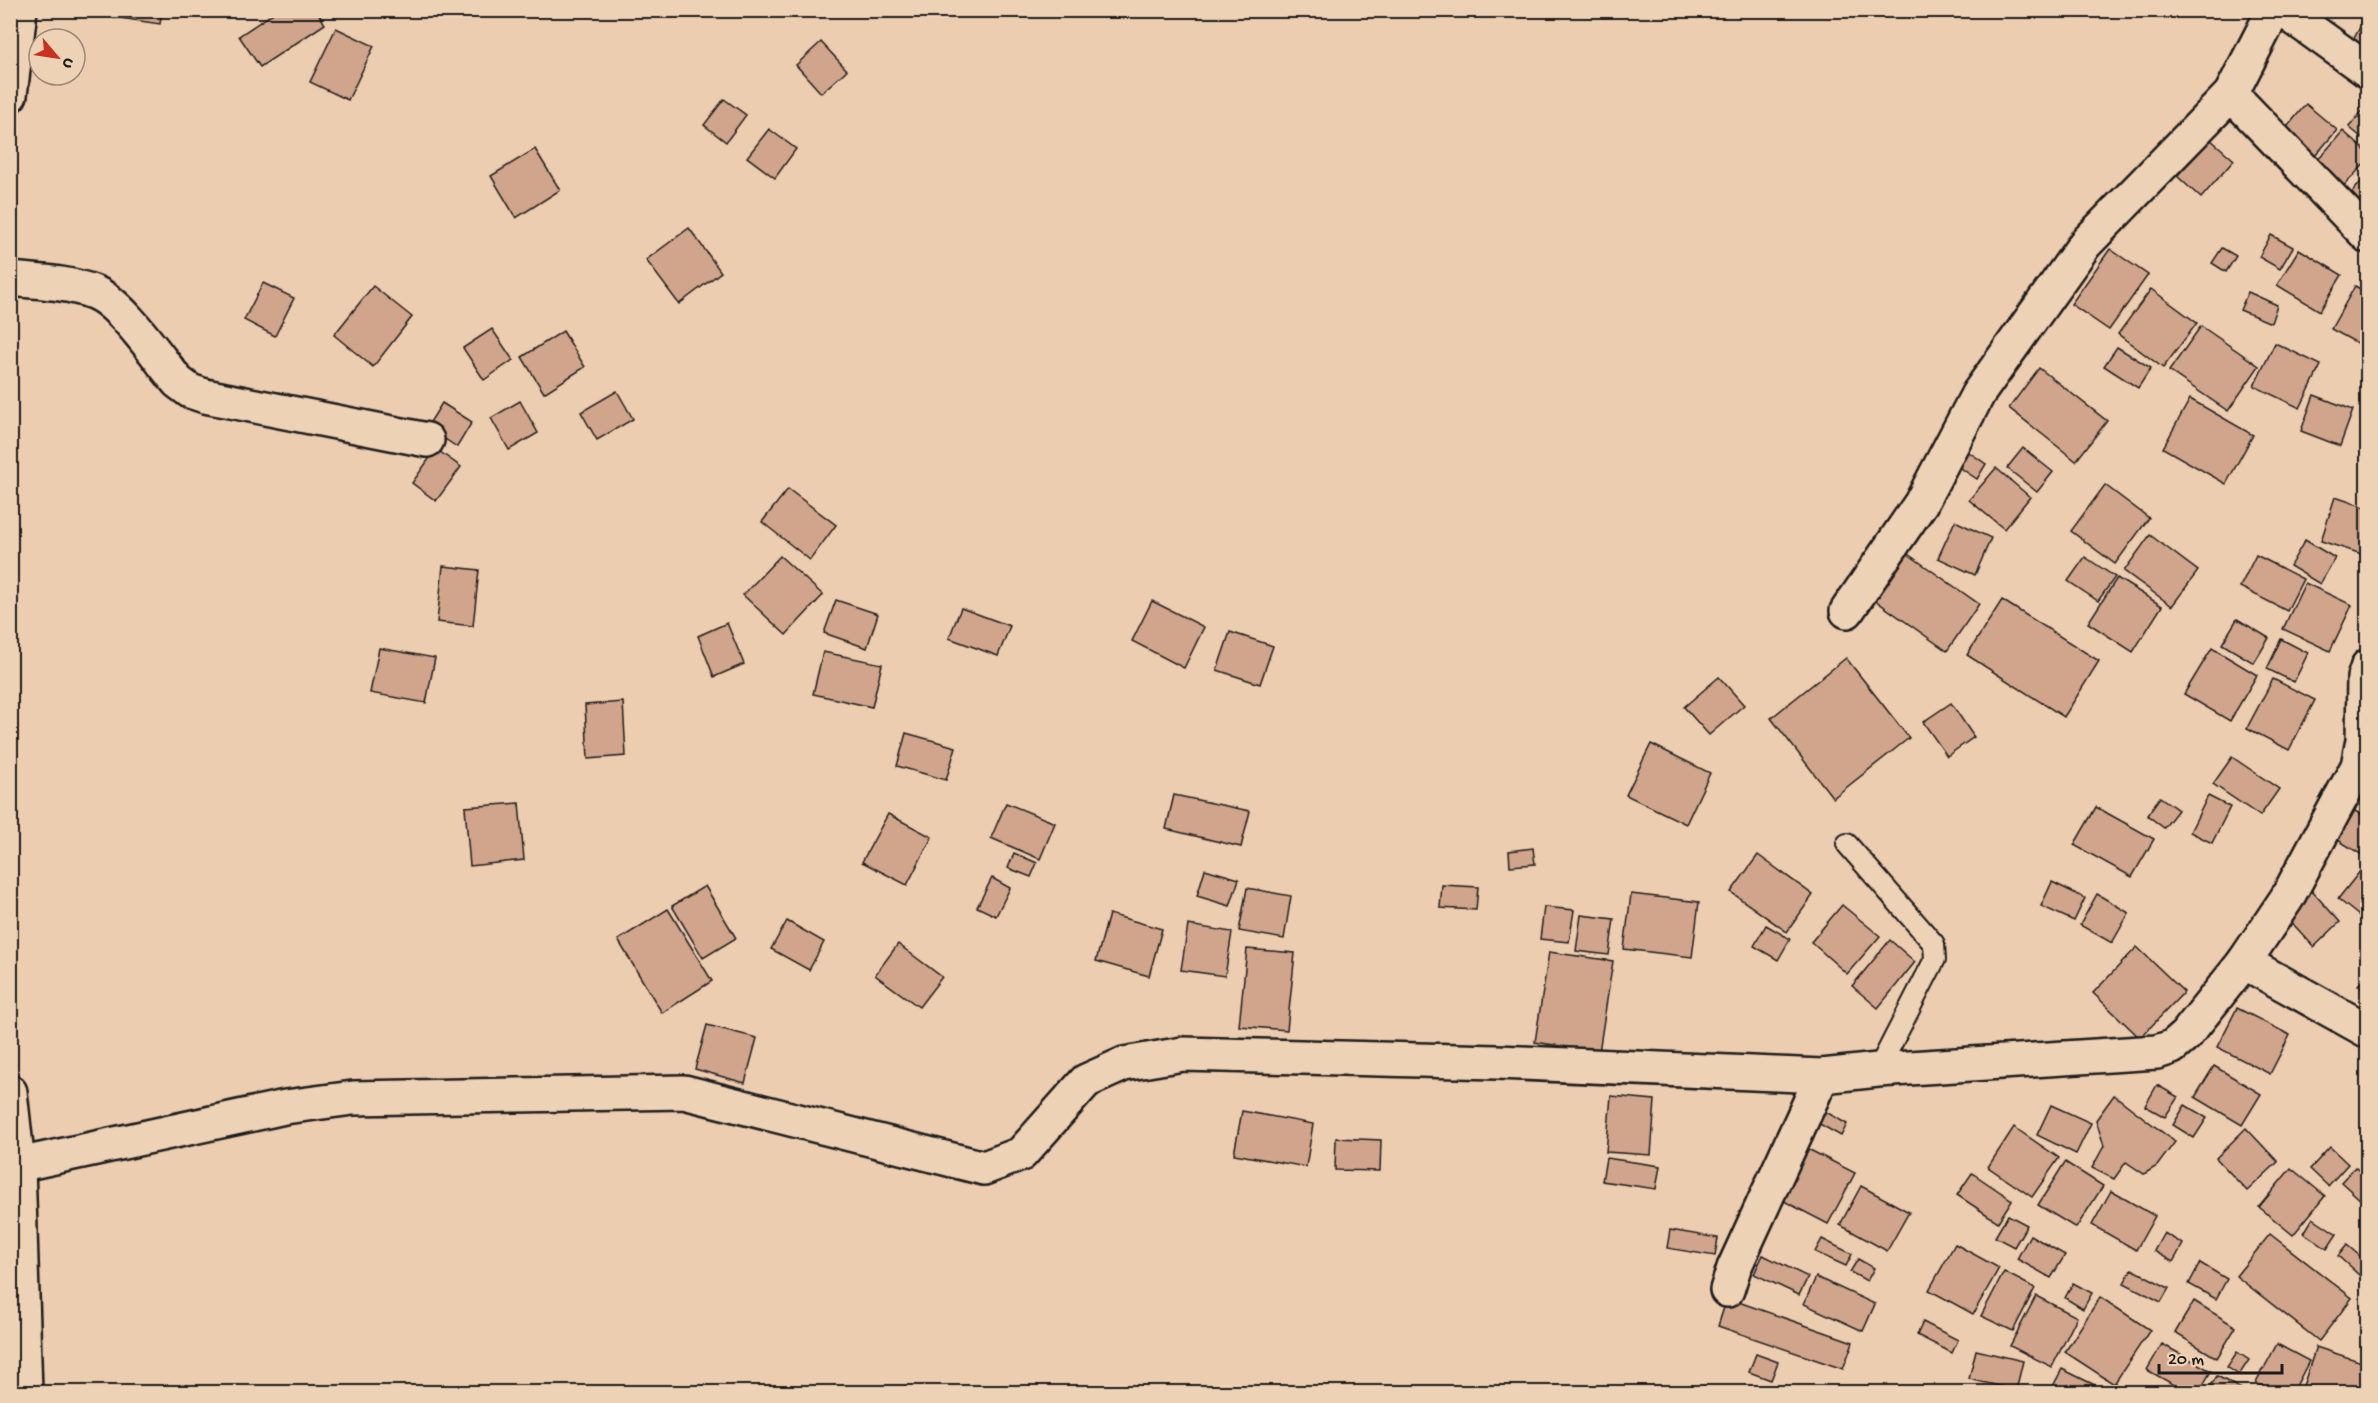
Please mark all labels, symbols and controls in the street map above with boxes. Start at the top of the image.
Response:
north arrow [27,27,87,87]
text: U [56,54,78,72]
scale bar [2159,1337,2282,1375]
text: 20 m [2168,1350,2204,1371]

